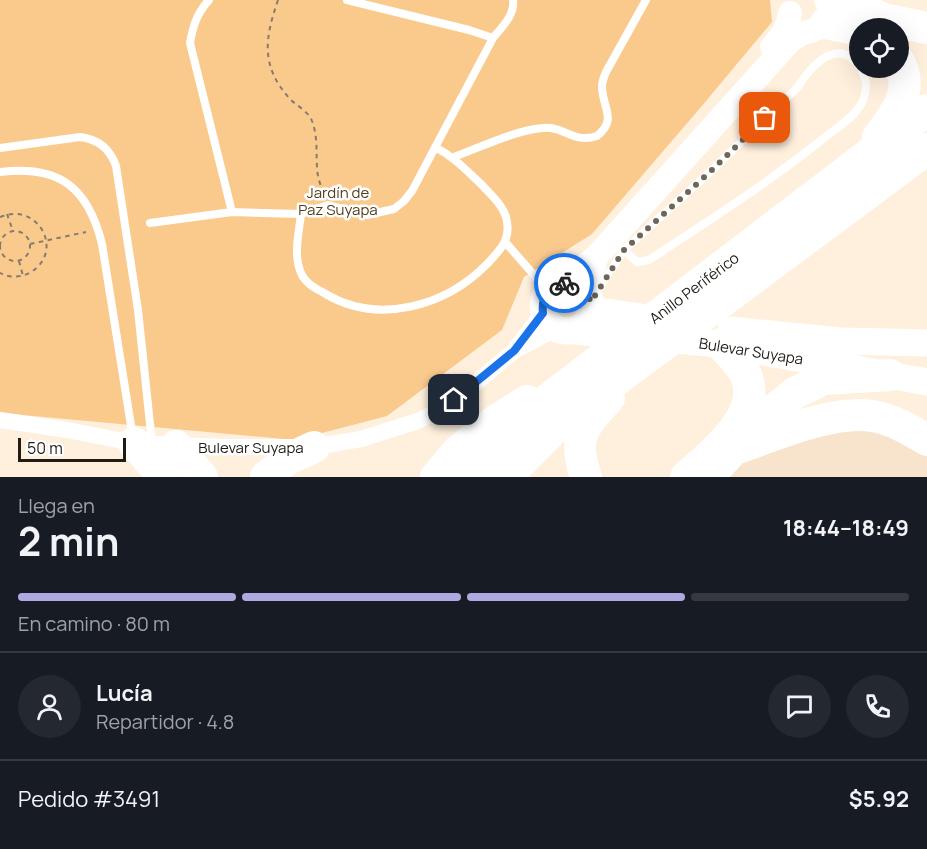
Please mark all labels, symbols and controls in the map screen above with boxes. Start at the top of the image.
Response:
map controls [849,18,909,78]
button: locate [849,18,909,78]
pin [739,92,790,143]
icon: bag [748,101,781,134]
park label: Jardín de Paz Suyapa [298,182,378,220]
street label: Anillo Periférico [645,247,743,329]
courier [534,253,594,313]
icon: bike [548,267,581,300]
street label: Bulevar Suyapa [697,332,805,370]
pin [428,374,479,425]
icon: home [437,383,470,416]
scale bar [18,435,126,462]
text: 50 m [27,437,63,459]
street label: Bulevar Suyapa [198,437,304,458]
text: Llega en [18,492,95,519]
text: 18:44–18:49 [783,513,909,543]
text: 2 min [18,514,119,568]
text: En camino · 80 m [18,610,170,637]
button: person [18,675,81,738]
button: chat [768,675,831,738]
button: phone [846,675,909,738]
text: Lucía [96,678,153,708]
text: Repartidor · 4.8 [96,708,234,735]
text: Pedido #3491 [18,784,160,814]
text: $5.92 [849,784,909,814]

